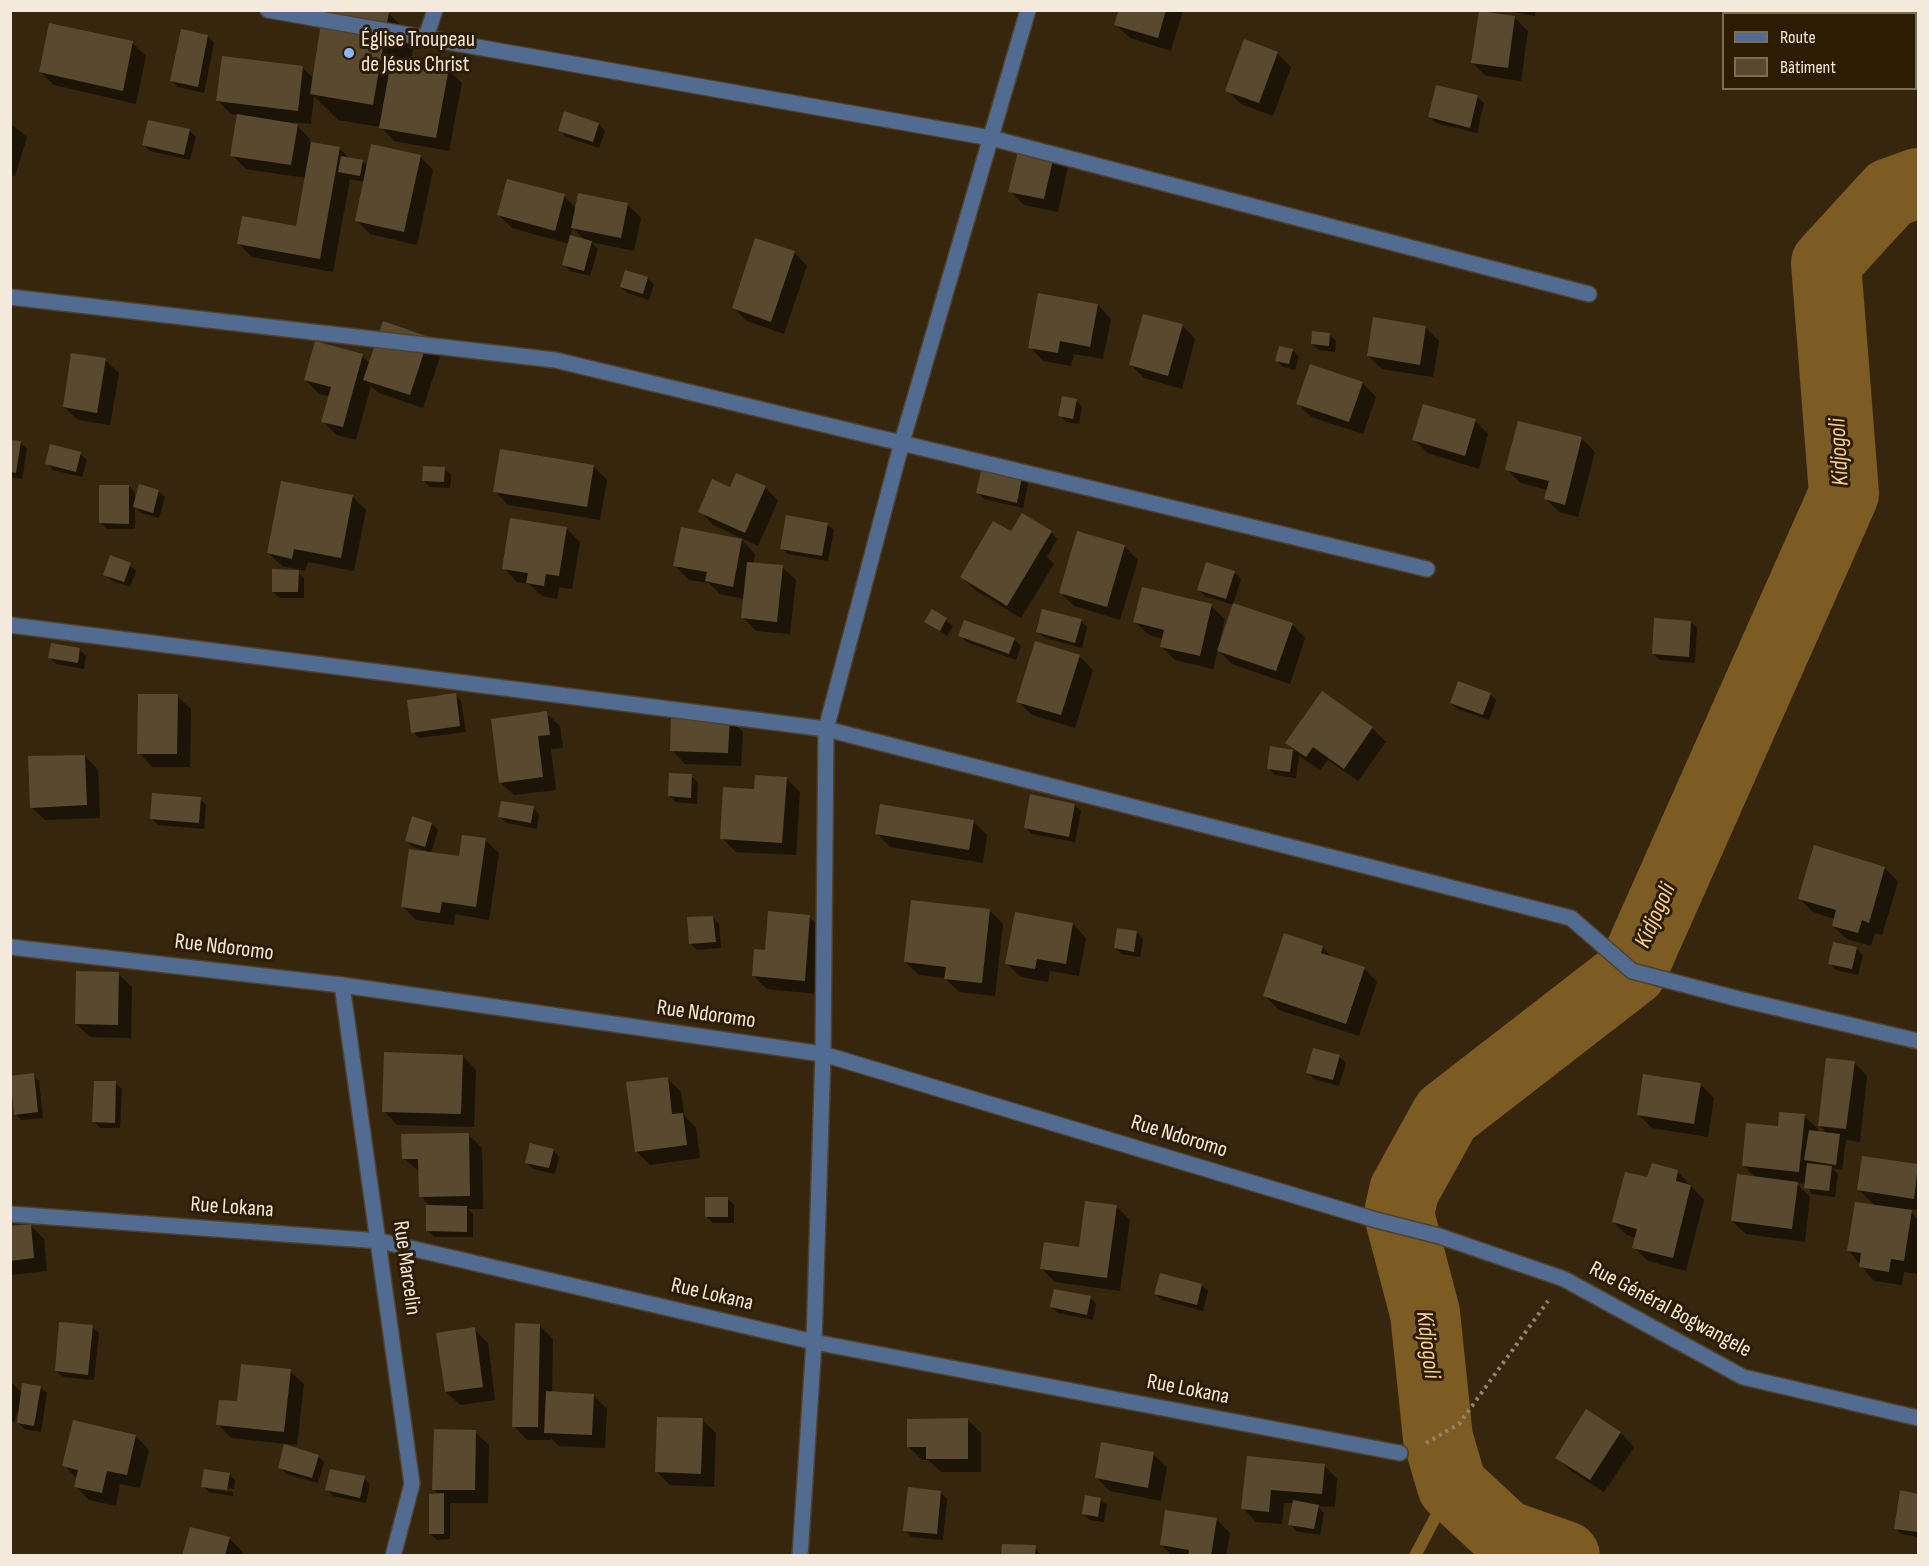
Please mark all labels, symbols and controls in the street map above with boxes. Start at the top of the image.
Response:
legend [1722,12,1917,90]
place label: Église Troupeau de Jésus Christ [361,27,475,78]
text: Route [1780,27,1816,48]
marker: Église Troupeau de Jésus Christ [342,46,356,60]
text: Bâtiment [1780,57,1836,78]
water label: Kidjogoli [1824,418,1856,486]
water label: Kidjogoli [1629,879,1683,953]
street label: Rue Ndoromo [173,929,275,967]
street label: Rue Ndoromo [655,995,757,1035]
street label: Rue Ndoromo [1128,1110,1230,1164]
street label: Rue Lokana [189,1192,275,1224]
street label: Rue Marcelin [386,1219,426,1317]
street label: Rue Général Bogwangele [1584,1256,1756,1364]
street label: Rue Lokana [668,1273,756,1317]
water label: Kidjogoli [1409,1310,1445,1380]
street label: Rue Lokana [1145,1369,1231,1411]

